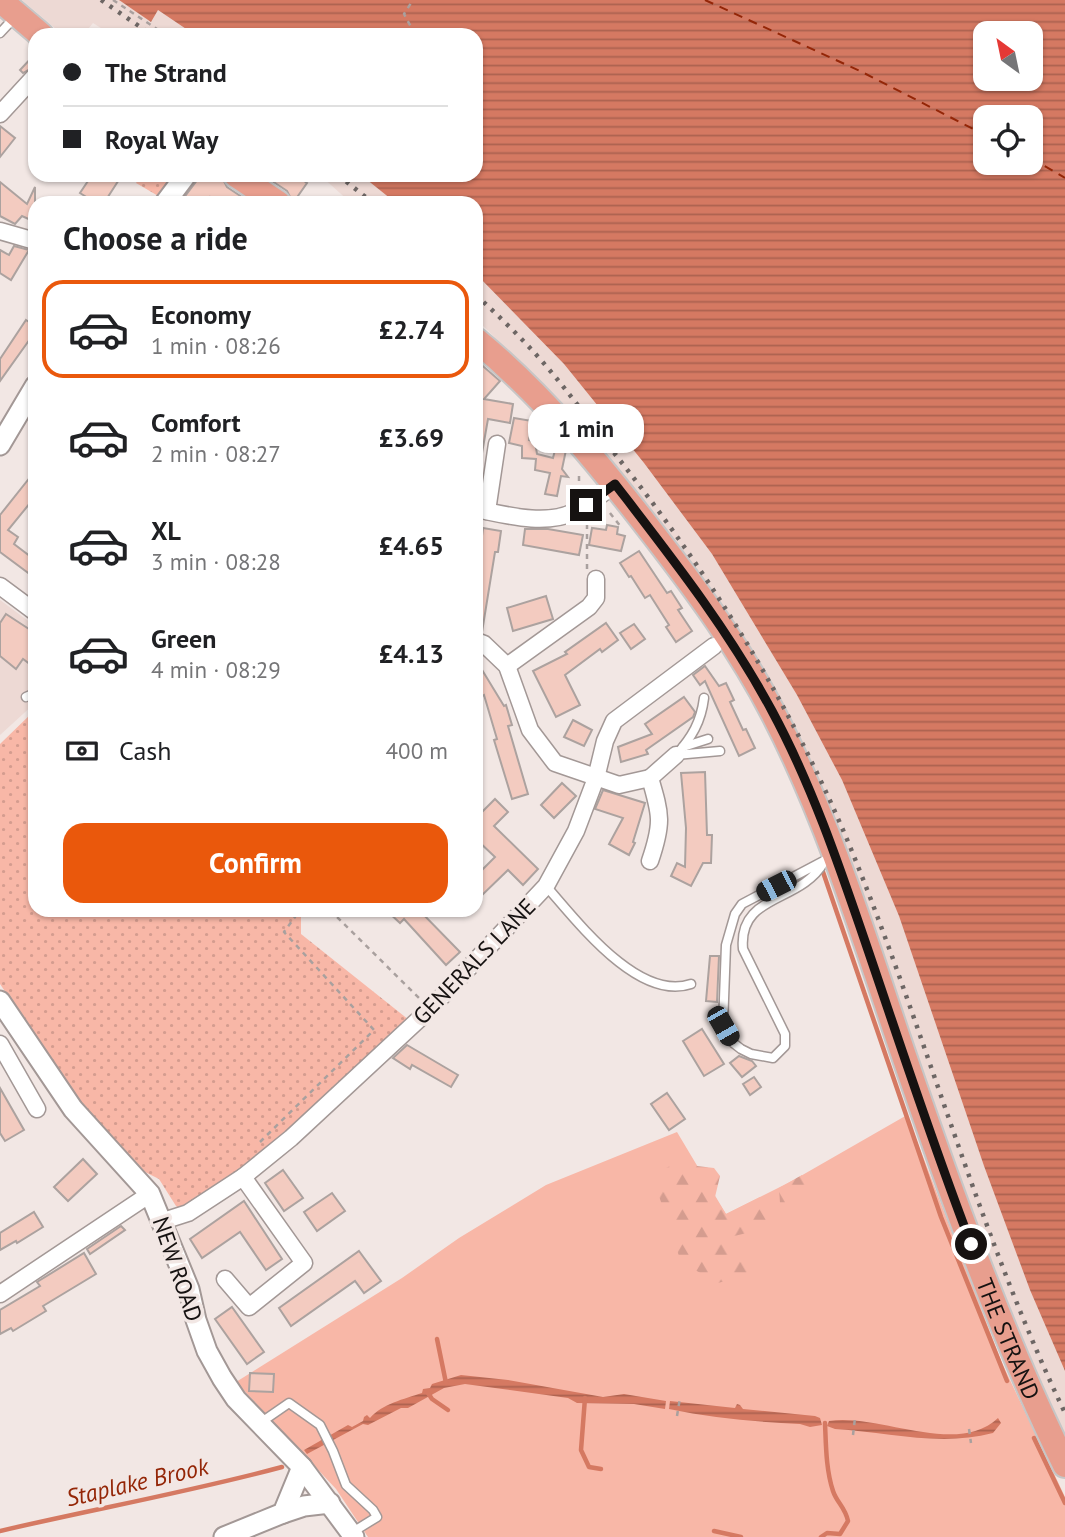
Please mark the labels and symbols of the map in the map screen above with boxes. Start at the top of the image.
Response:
north arrow [973,21,1043,91]
callout: 1 min [528,404,644,452]
route end [570,489,602,521]
car [753,867,800,905]
street label: GENERALS LANE [407,892,541,1030]
car [704,1003,743,1049]
street label: NEW ROAD [147,1213,209,1325]
route start [955,1228,987,1260]
street label: THE STRAND [971,1274,1047,1404]
water label: Staplake Brook [63,1450,212,1513]

